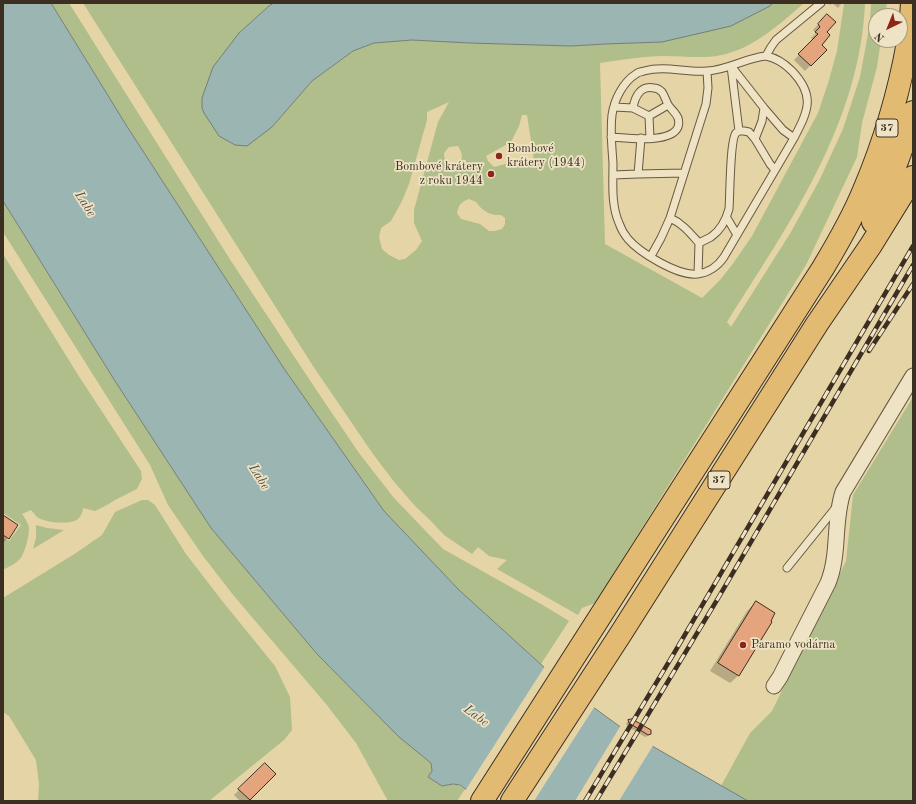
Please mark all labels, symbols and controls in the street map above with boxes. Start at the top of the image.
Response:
north arrow [868,8,908,48]
text: N [873,30,887,43]
road number: 37 [876,119,898,137]
place label: Bombové krátery (1944) [507,142,585,170]
marker: Bombové krátery (1944) [494,151,504,161]
place label: Bombové krátery z roku 1944 [395,160,483,188]
marker: Bombové krátery z roku 1944 [486,169,496,179]
water label: Labe [71,188,99,220]
water label: Labe [245,461,273,493]
road number: 37 [708,471,730,489]
place label: Paramo vodárna [751,638,836,652]
marker: Paramo vodárna [738,640,748,650]
water label: Labe [460,702,492,730]

